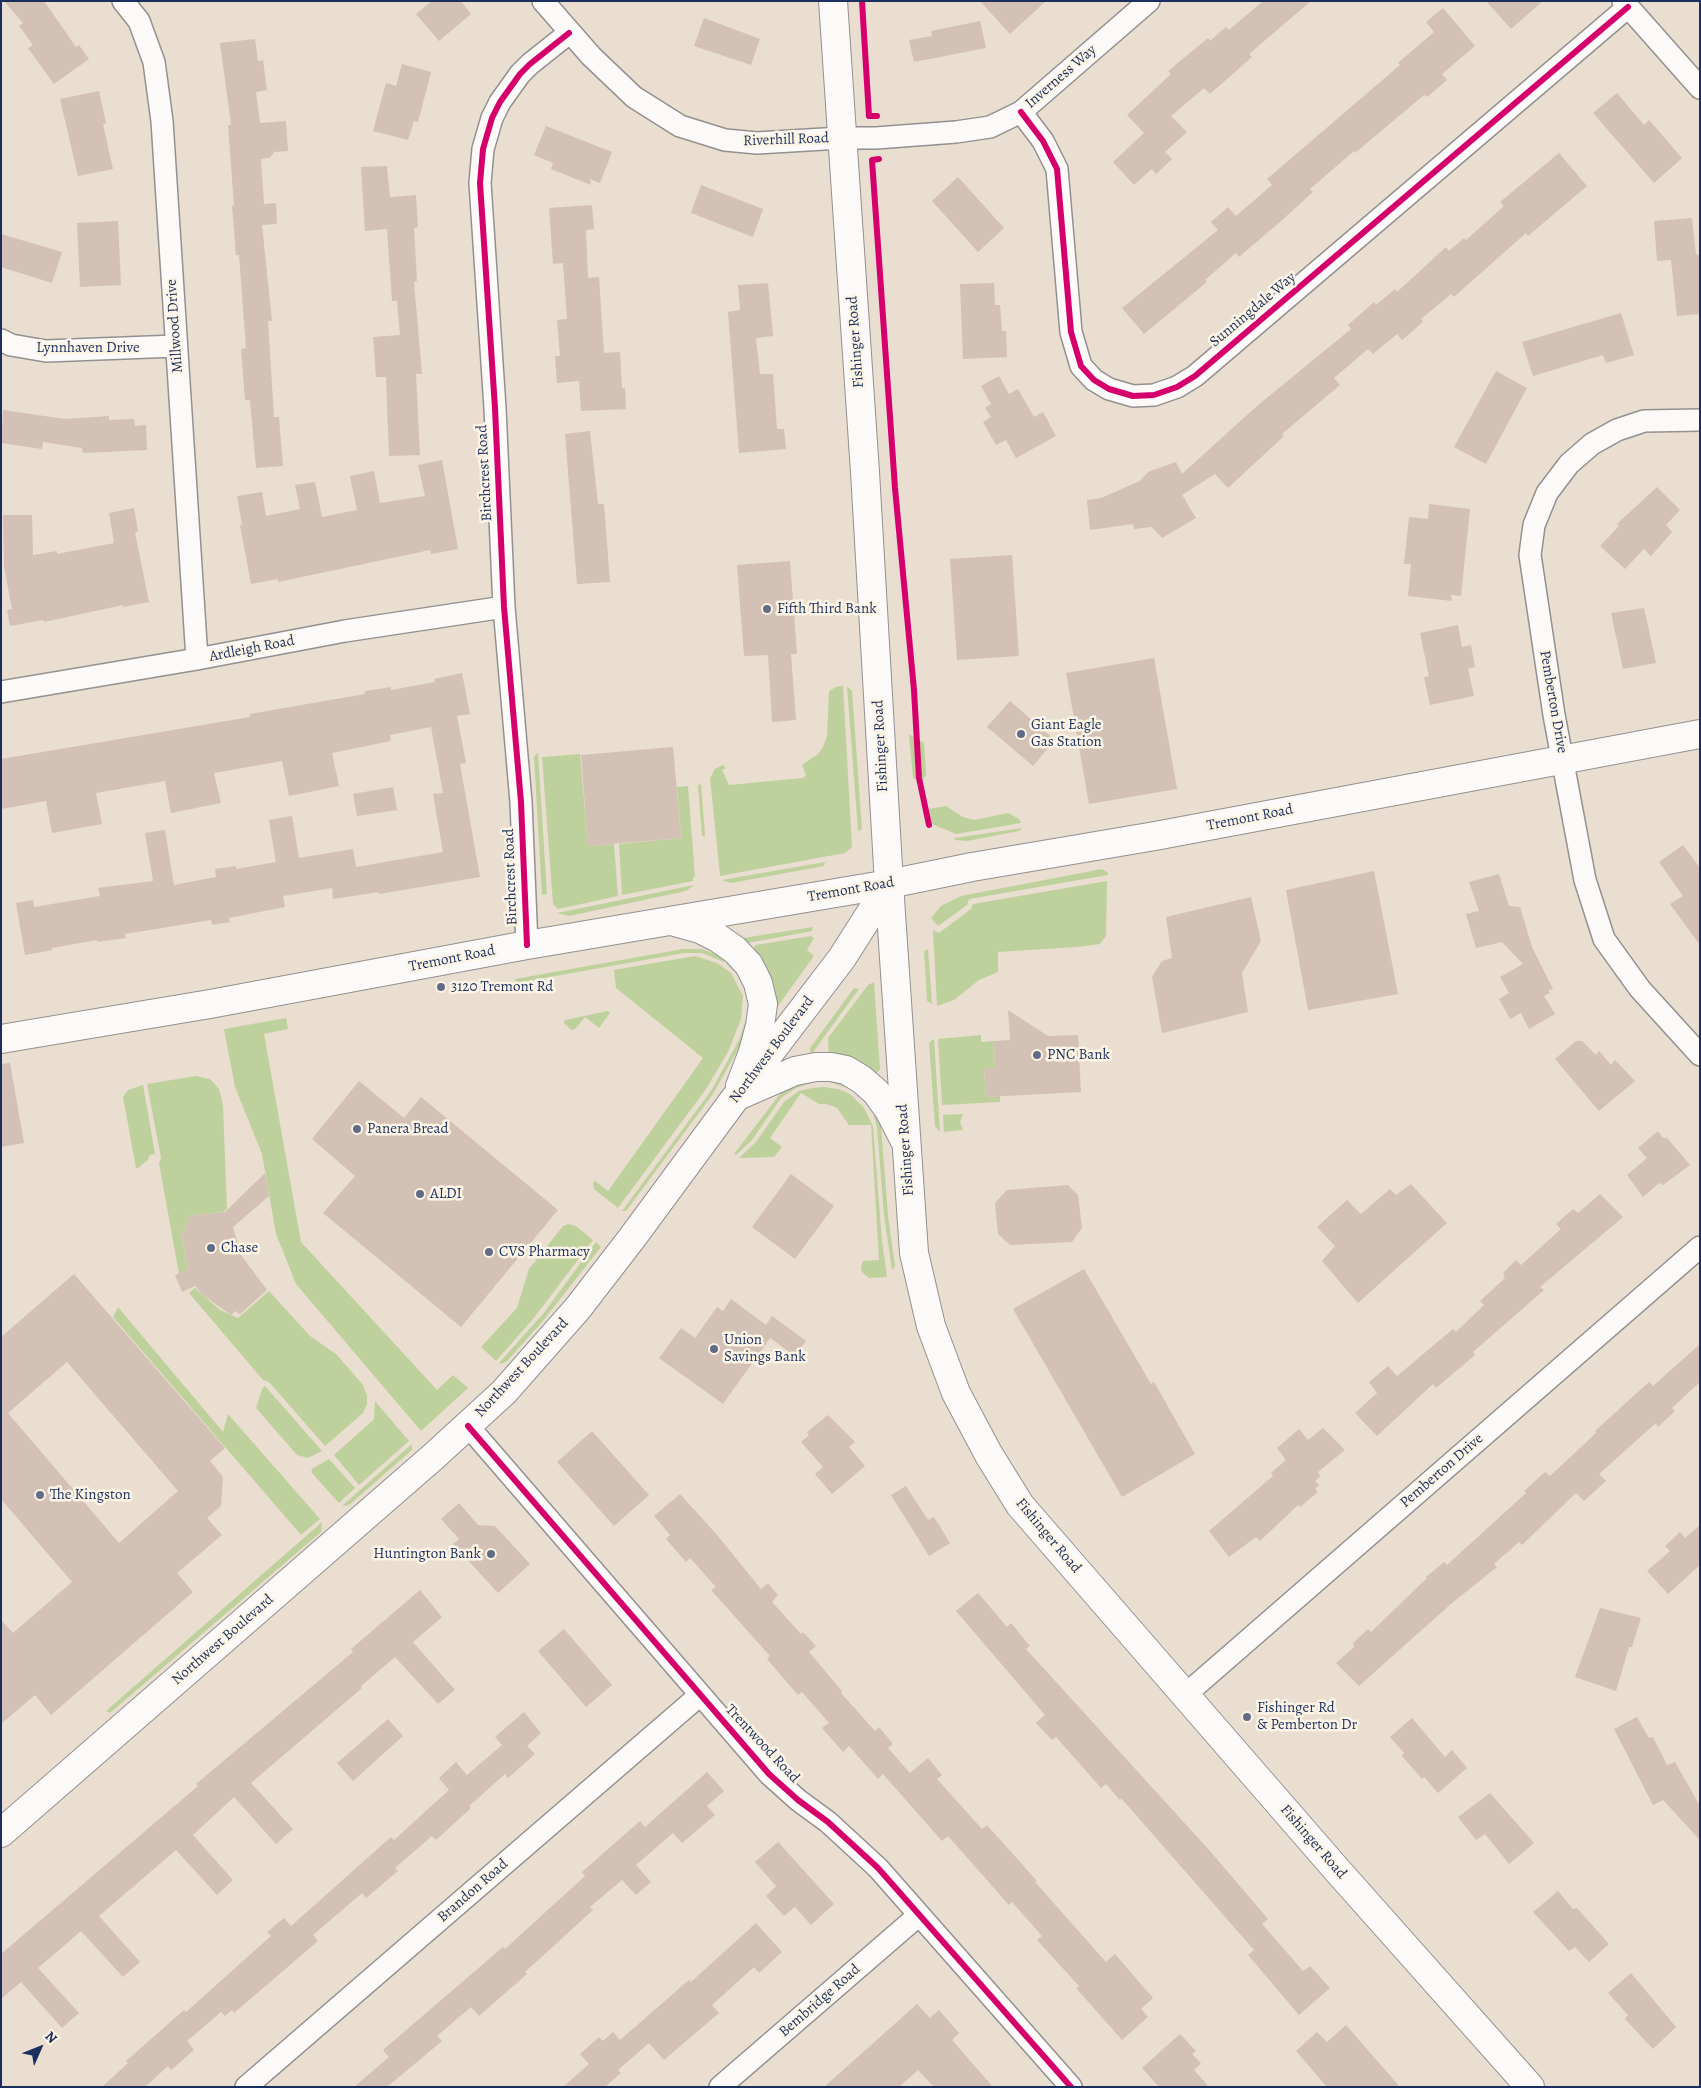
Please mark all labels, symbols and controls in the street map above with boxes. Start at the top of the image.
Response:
street label: Inverness Way [1022,41,1100,113]
street label: Riverhill Road [743,130,829,150]
street label: Sunningdale Way [1206,269,1300,351]
street label: Millwood Drive [163,278,187,374]
street label: Fishinger Road [844,295,868,389]
street label: Lynnhaven Drive [36,339,140,357]
street label: Birchcrest Road [473,424,497,522]
place label: Fifth Third Bank [777,600,877,618]
marker: Fifth Third Bank [761,603,773,615]
street label: Ardleigh Road [208,632,296,666]
street label: Pemberton Drive [1535,649,1571,755]
street label: Fishinger Road [870,699,892,793]
place label: Giant Eagle Gas Station [1031,716,1102,751]
marker: Giant Eagle Gas Station [1015,728,1027,740]
street label: Tremont Road [1205,801,1295,835]
street label: Birchcrest Road [500,828,522,926]
street label: Tremont Road [806,874,896,906]
street label: Tremont Road [407,942,497,976]
place label: 3120 Tremont Rd [451,978,553,996]
marker: 3120 Tremont Rd [435,981,447,993]
street label: Northwest Boulevard [726,993,818,1107]
place label: PNC Bank [1047,1046,1110,1064]
marker: PNC Bank [1031,1049,1043,1061]
street label: Fishinger Road [894,1103,918,1197]
place label: Panera Bread [367,1120,449,1138]
marker: Panera Bread [351,1123,363,1135]
place label: ALDI [430,1185,462,1203]
marker: ALDI [414,1188,426,1200]
place label: Chase [221,1239,258,1257]
marker: Chase [205,1242,217,1254]
place label: CVS Pharmacy [499,1243,590,1261]
marker: CVS Pharmacy [483,1246,495,1258]
street label: Northwest Boulevard [471,1315,573,1421]
place label: Union Savings Bank [724,1331,806,1366]
marker: Union Savings Bank [708,1343,720,1355]
street label: Pemberton Drive [1397,1430,1487,1512]
place label: The Kingston [50,1486,131,1504]
marker: The Kingston [34,1489,46,1501]
street label: Fishinger Road [1011,1495,1085,1577]
place label: Huntington Bank [373,1545,481,1563]
marker: Huntington Bank [485,1548,497,1560]
street label: Northwest Boulevard [168,1591,278,1689]
place label: Fishinger Rd & Pemberton Dr [1257,1699,1357,1734]
street label: Trentwood Road [721,1701,803,1787]
marker: Fishinger Rd & Pemberton Dr [1241,1711,1253,1723]
street label: Fishinger Road [1276,1801,1350,1883]
street label: Brandon Road [434,1855,512,1927]
street label: Bembridge Road [776,1961,864,2041]
north arrow [15,2023,65,2073]
text: N [41,2027,62,2047]

